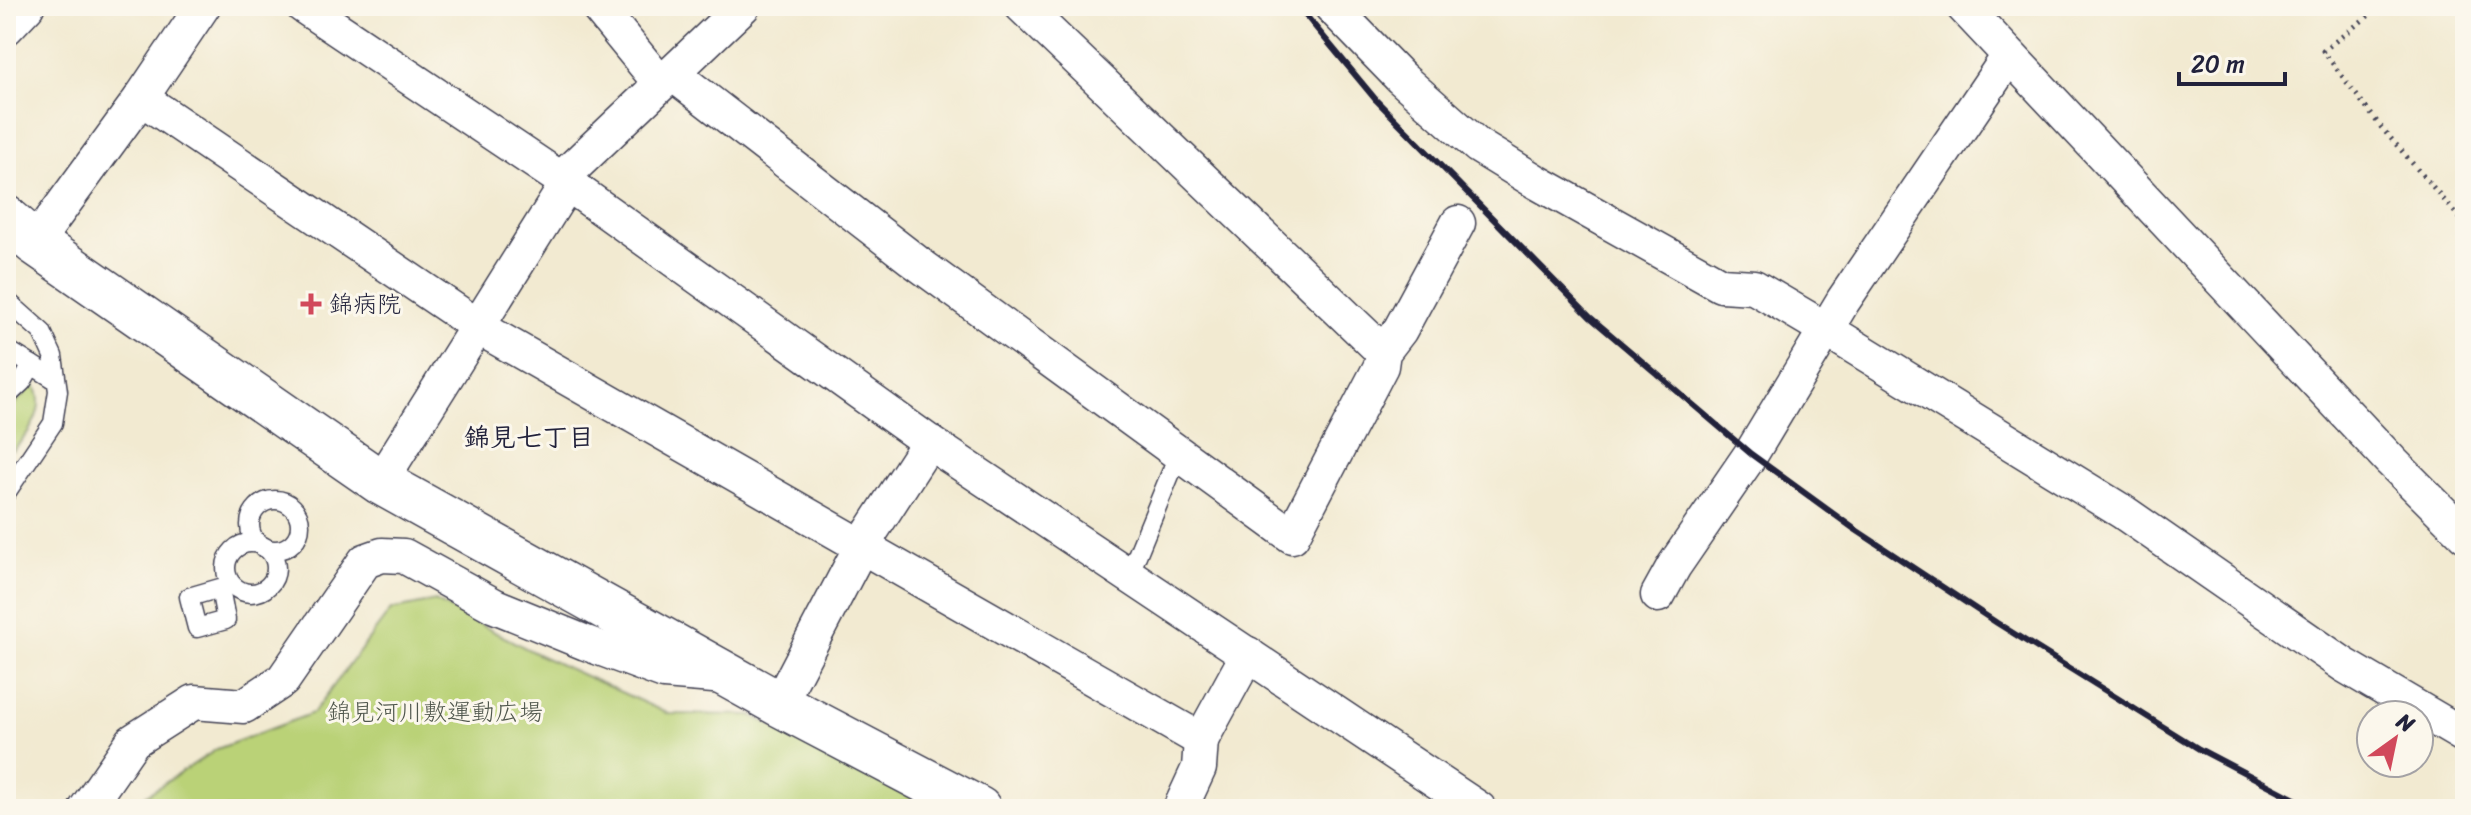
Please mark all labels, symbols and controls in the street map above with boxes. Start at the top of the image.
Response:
scale bar [2179,36,2285,86]
text: 20 m [2191,43,2245,85]
place label: 錦病院 [329,283,401,325]
marker: 錦病院 [300,293,322,315]
district label: 錦見七丁目 [464,414,594,460]
park label: 錦見河川敷運動広場 [327,691,543,733]
north arrow [2355,699,2435,779]
text: N [2388,702,2423,744]

